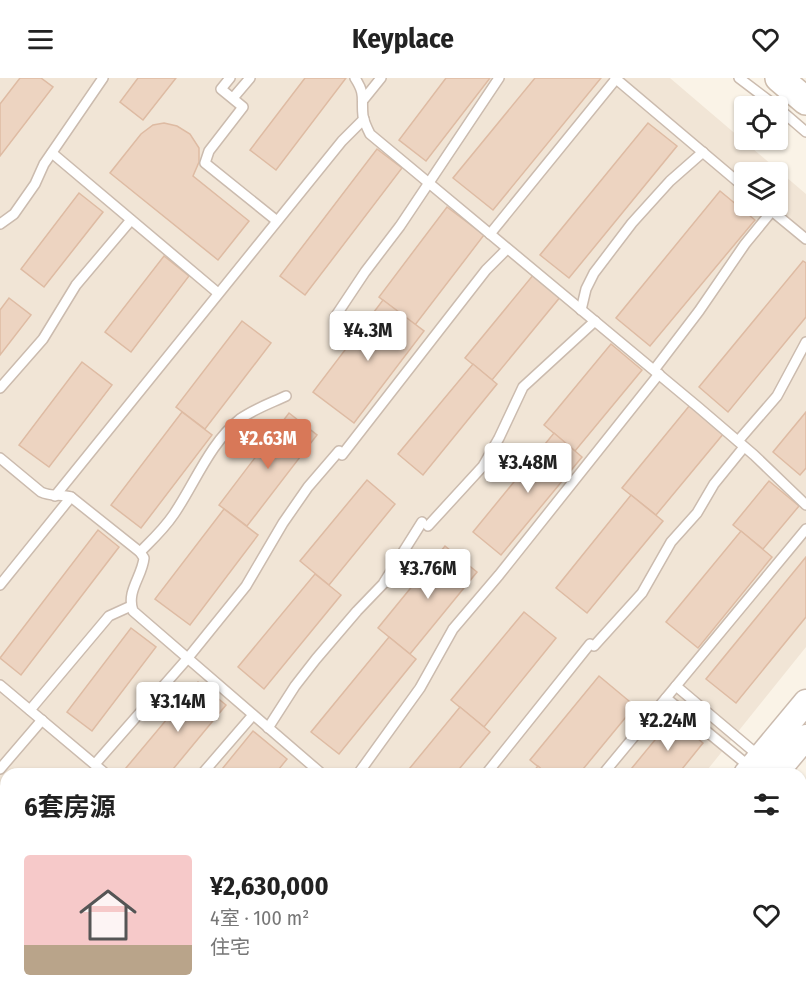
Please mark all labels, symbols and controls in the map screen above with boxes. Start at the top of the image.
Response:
icon: menu [24,23,57,56]
text: Keyplace [352,23,454,55]
icon: heart [749,23,782,56]
map controls [734,96,788,216]
button: locate [734,96,788,150]
button: layers [734,162,788,216]
pin: ¥4.3M [326,311,410,362]
text: ¥4.3M [344,318,392,342]
pin: ¥2.63M [219,419,317,470]
text: ¥2.63M [239,426,297,450]
pin: ¥3.48M [479,443,577,494]
text: ¥3.48M [499,450,557,474]
pin: ¥3.76M [379,549,477,600]
text: ¥3.76M [399,556,457,580]
pin: ¥3.14M [129,682,227,733]
text: ¥3.14M [150,689,206,713]
pin: ¥2.24M [619,701,717,752]
text: ¥2.24M [639,708,697,732]
icon: filters [750,788,783,821]
text: 6套房源 [24,792,116,823]
text: ¥2,630,000 [210,871,329,902]
icon: home [72,879,144,951]
icon: heart [750,899,783,932]
text: 4室 · 100 m² [210,906,309,930]
text: 住宅 [210,935,250,959]

